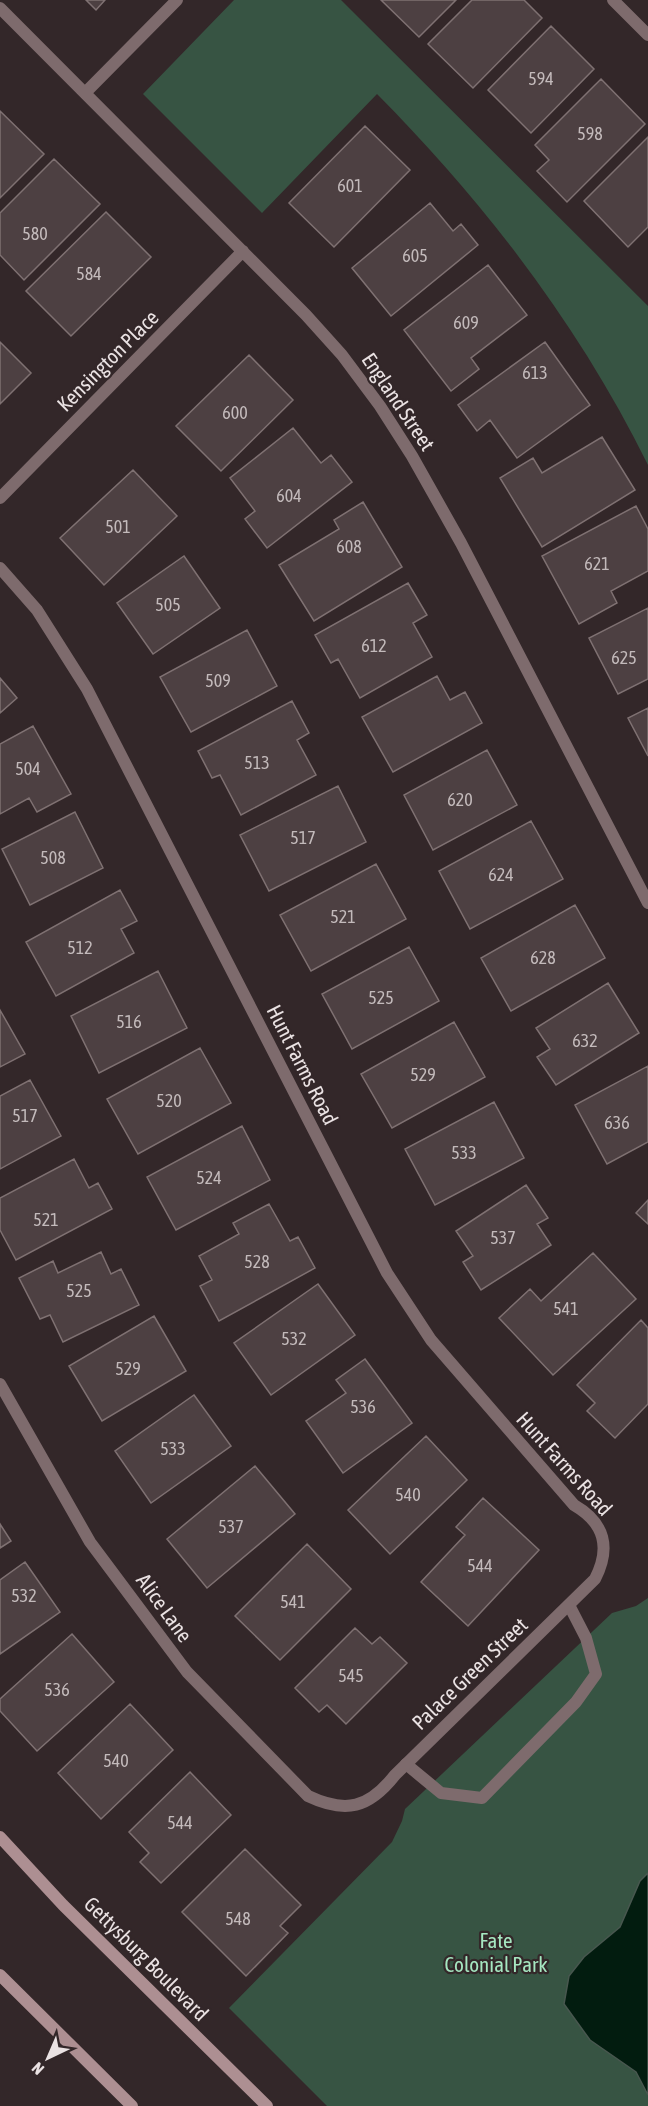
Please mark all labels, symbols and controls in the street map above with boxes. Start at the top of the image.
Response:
house number: 594 [528,68,554,89]
house number: 598 [577,123,603,144]
house number: 601 [337,175,363,196]
house number: 580 [22,223,48,244]
house number: 605 [402,245,428,266]
house number: 584 [76,263,102,284]
street label: Kensington Place [52,305,163,416]
house number: 609 [453,312,479,333]
street label: England Street [357,348,440,455]
house number: 613 [522,362,548,383]
house number: 600 [222,402,248,423]
house number: 604 [276,485,302,506]
house number: 501 [105,516,131,537]
house number: 608 [336,536,362,557]
house number: 621 [584,553,610,574]
house number: 505 [155,594,181,615]
house number: 612 [361,635,387,656]
house number: 625 [611,647,637,668]
house number: 509 [205,670,231,691]
house number: 513 [244,752,270,773]
house number: 504 [15,758,41,779]
house number: 620 [447,789,473,810]
house number: 517 [290,827,316,848]
house number: 508 [40,847,66,868]
house number: 624 [488,864,514,885]
house number: 521 [330,906,356,927]
house number: 512 [67,937,93,958]
house number: 628 [530,947,556,968]
house number: 525 [368,987,394,1008]
street label: Hunt Farms Road [262,1001,343,1128]
house number: 516 [116,1011,142,1032]
house number: 632 [572,1030,598,1051]
house number: 529 [410,1064,436,1085]
house number: 520 [156,1090,182,1111]
house number: 517 [12,1105,38,1126]
house number: 636 [604,1112,630,1133]
house number: 533 [451,1142,477,1163]
house number: 524 [196,1167,222,1188]
house number: 521 [33,1209,59,1230]
house number: 537 [490,1227,516,1248]
house number: 528 [244,1251,270,1272]
house number: 525 [66,1280,92,1301]
house number: 541 [553,1298,579,1319]
house number: 532 [281,1328,307,1349]
house number: 529 [115,1358,141,1379]
house number: 536 [350,1396,376,1417]
street label: Hunt Farms Road [512,1407,617,1520]
house number: 533 [160,1438,186,1459]
house number: 540 [395,1484,421,1505]
house number: 537 [218,1516,244,1537]
house number: 544 [467,1555,493,1576]
street label: Alice Lane [132,1569,198,1646]
house number: 532 [11,1585,37,1606]
house number: 541 [280,1591,306,1612]
street label: Palace Green Street [407,1612,532,1734]
house number: 545 [338,1665,364,1686]
house number: 536 [44,1679,70,1700]
house number: 540 [103,1750,129,1771]
house number: 544 [167,1812,193,1833]
street label: Gettysburg Boulevard [80,1891,214,2025]
house number: 548 [225,1908,251,1929]
park label: Fate Colonial Park [445,1928,547,1976]
north arrow [18,2028,78,2088]
text: N [28,2059,47,2079]

